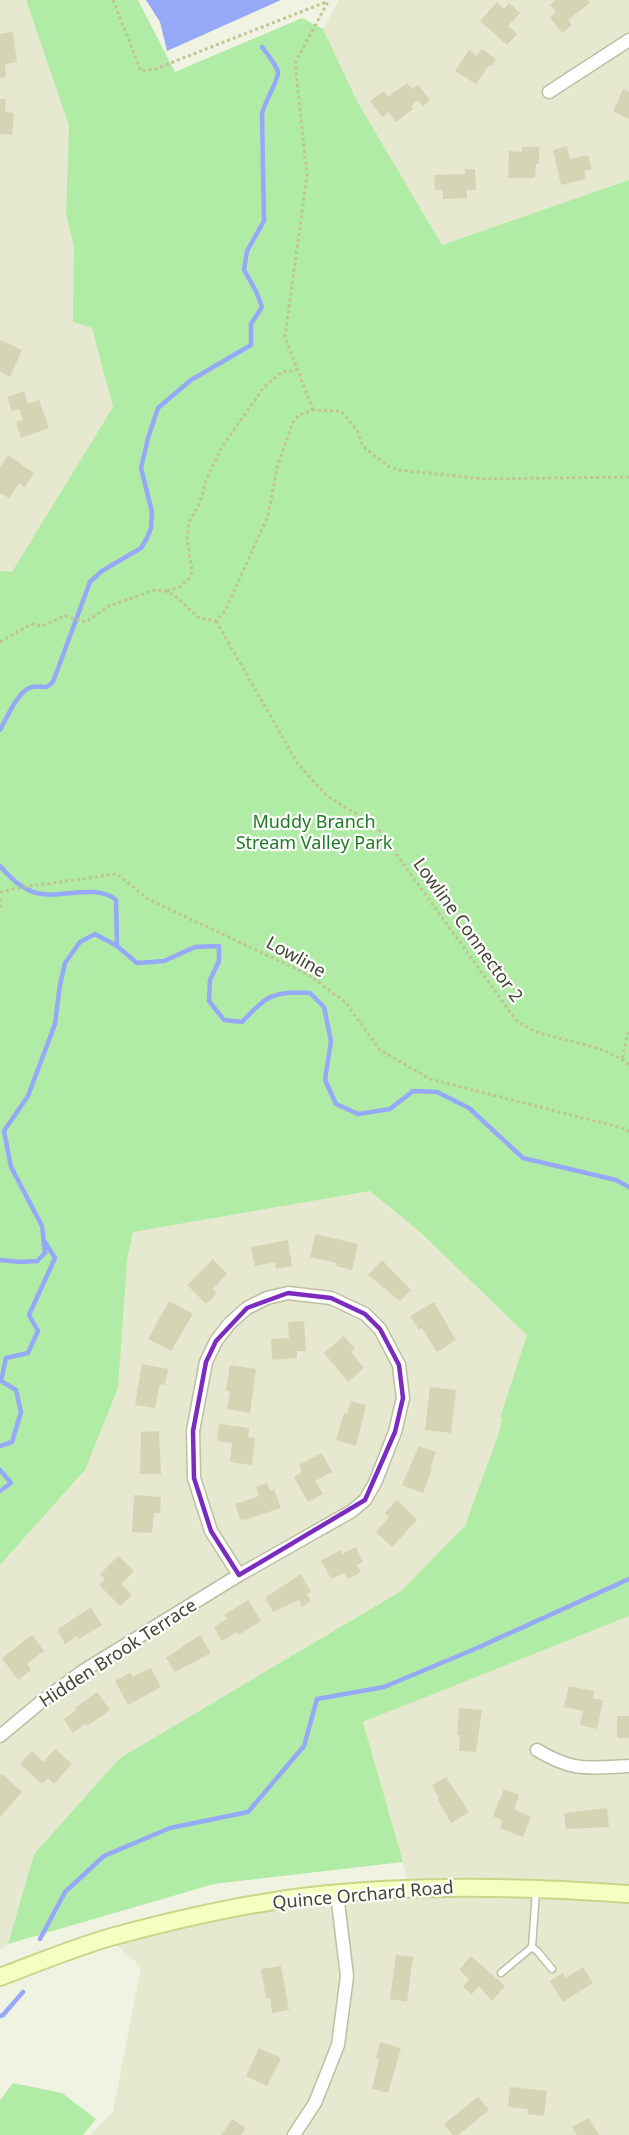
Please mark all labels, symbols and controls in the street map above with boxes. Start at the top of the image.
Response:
park label: Muddy Branch Stream Valley Park [236,809,393,854]
street label: Lowline Connector 2 [408,853,529,1006]
street label: Lowline [262,930,331,982]
street label: Hidden Brook Terrace [34,1592,201,1712]
street label: Quince Orchard Road [271,1874,454,1914]

